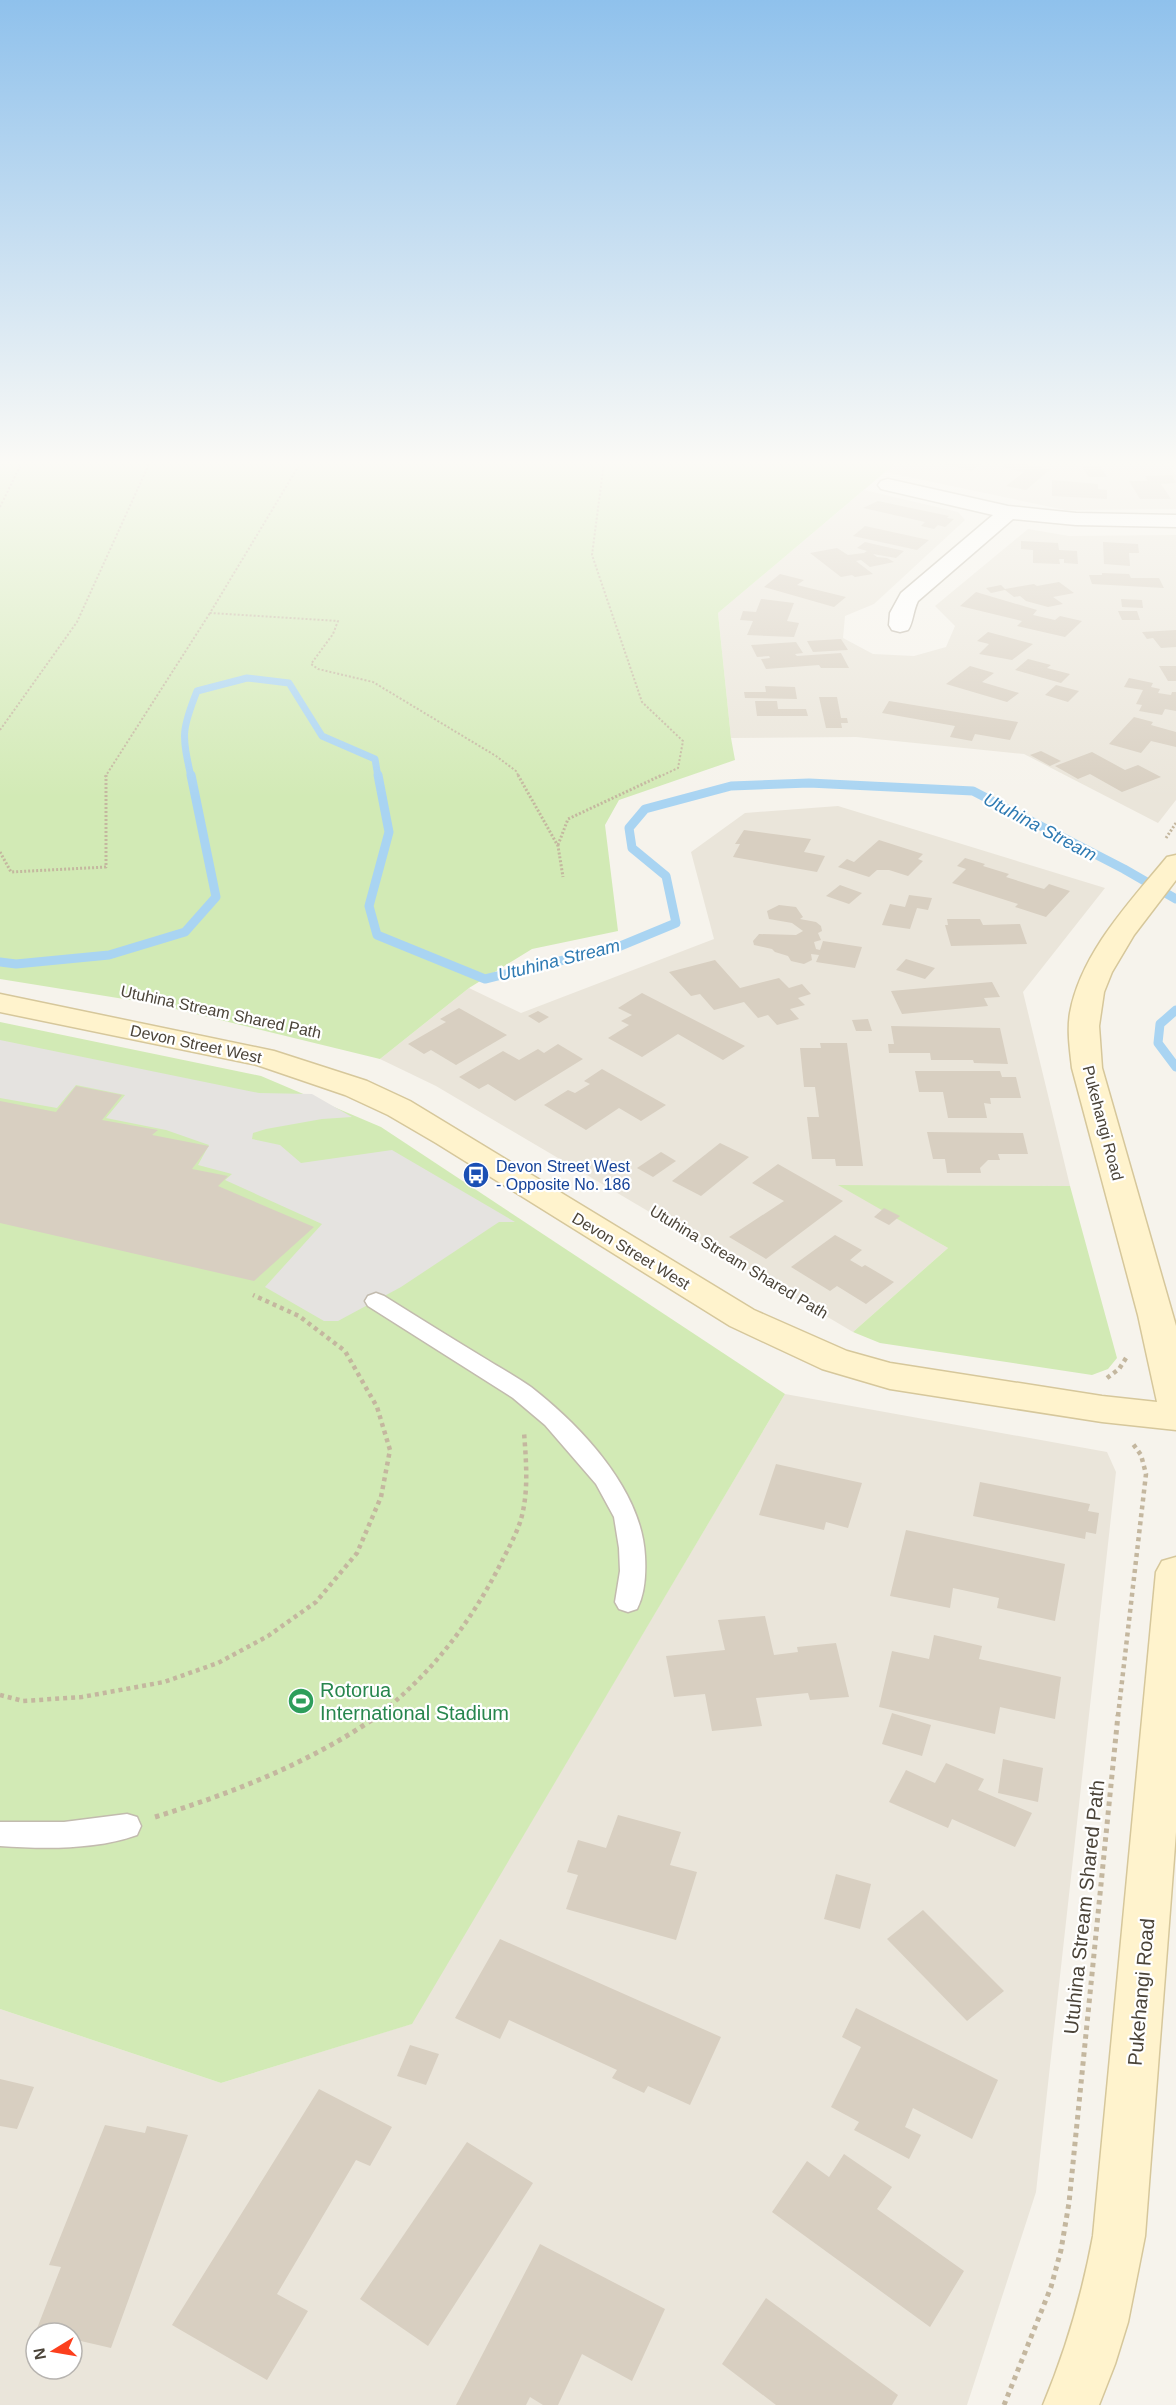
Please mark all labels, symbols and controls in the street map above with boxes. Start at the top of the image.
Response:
water label: Utuhina Stream [980,789,1100,865]
water label: Utuhina Stream [496,935,622,985]
street label: Utuhina Stream Shared Path [119,982,323,1042]
street label: Devon Street West [129,1022,264,1066]
street label: Pukehangi Road [1079,1064,1127,1182]
place label: Devon Street West - Opposite No. 186 [496,1158,631,1193]
bus stop icon: Devon Street West - Opposite No. 186 [461,1160,491,1190]
street label: Utuhina Stream Shared Path [647,1202,831,1322]
street label: Devon Street West [569,1209,693,1293]
place label: Rotorua International Stadium [320,1679,509,1724]
sports icon: Rotorua International Stadium [286,1686,316,1716]
street label: Utuhina Stream Shared Path [1060,1779,1108,2035]
street label: Pukehangi Road [1124,1917,1158,2067]
north arrow [24,2321,84,2381]
text: N [30,2346,49,2361]

